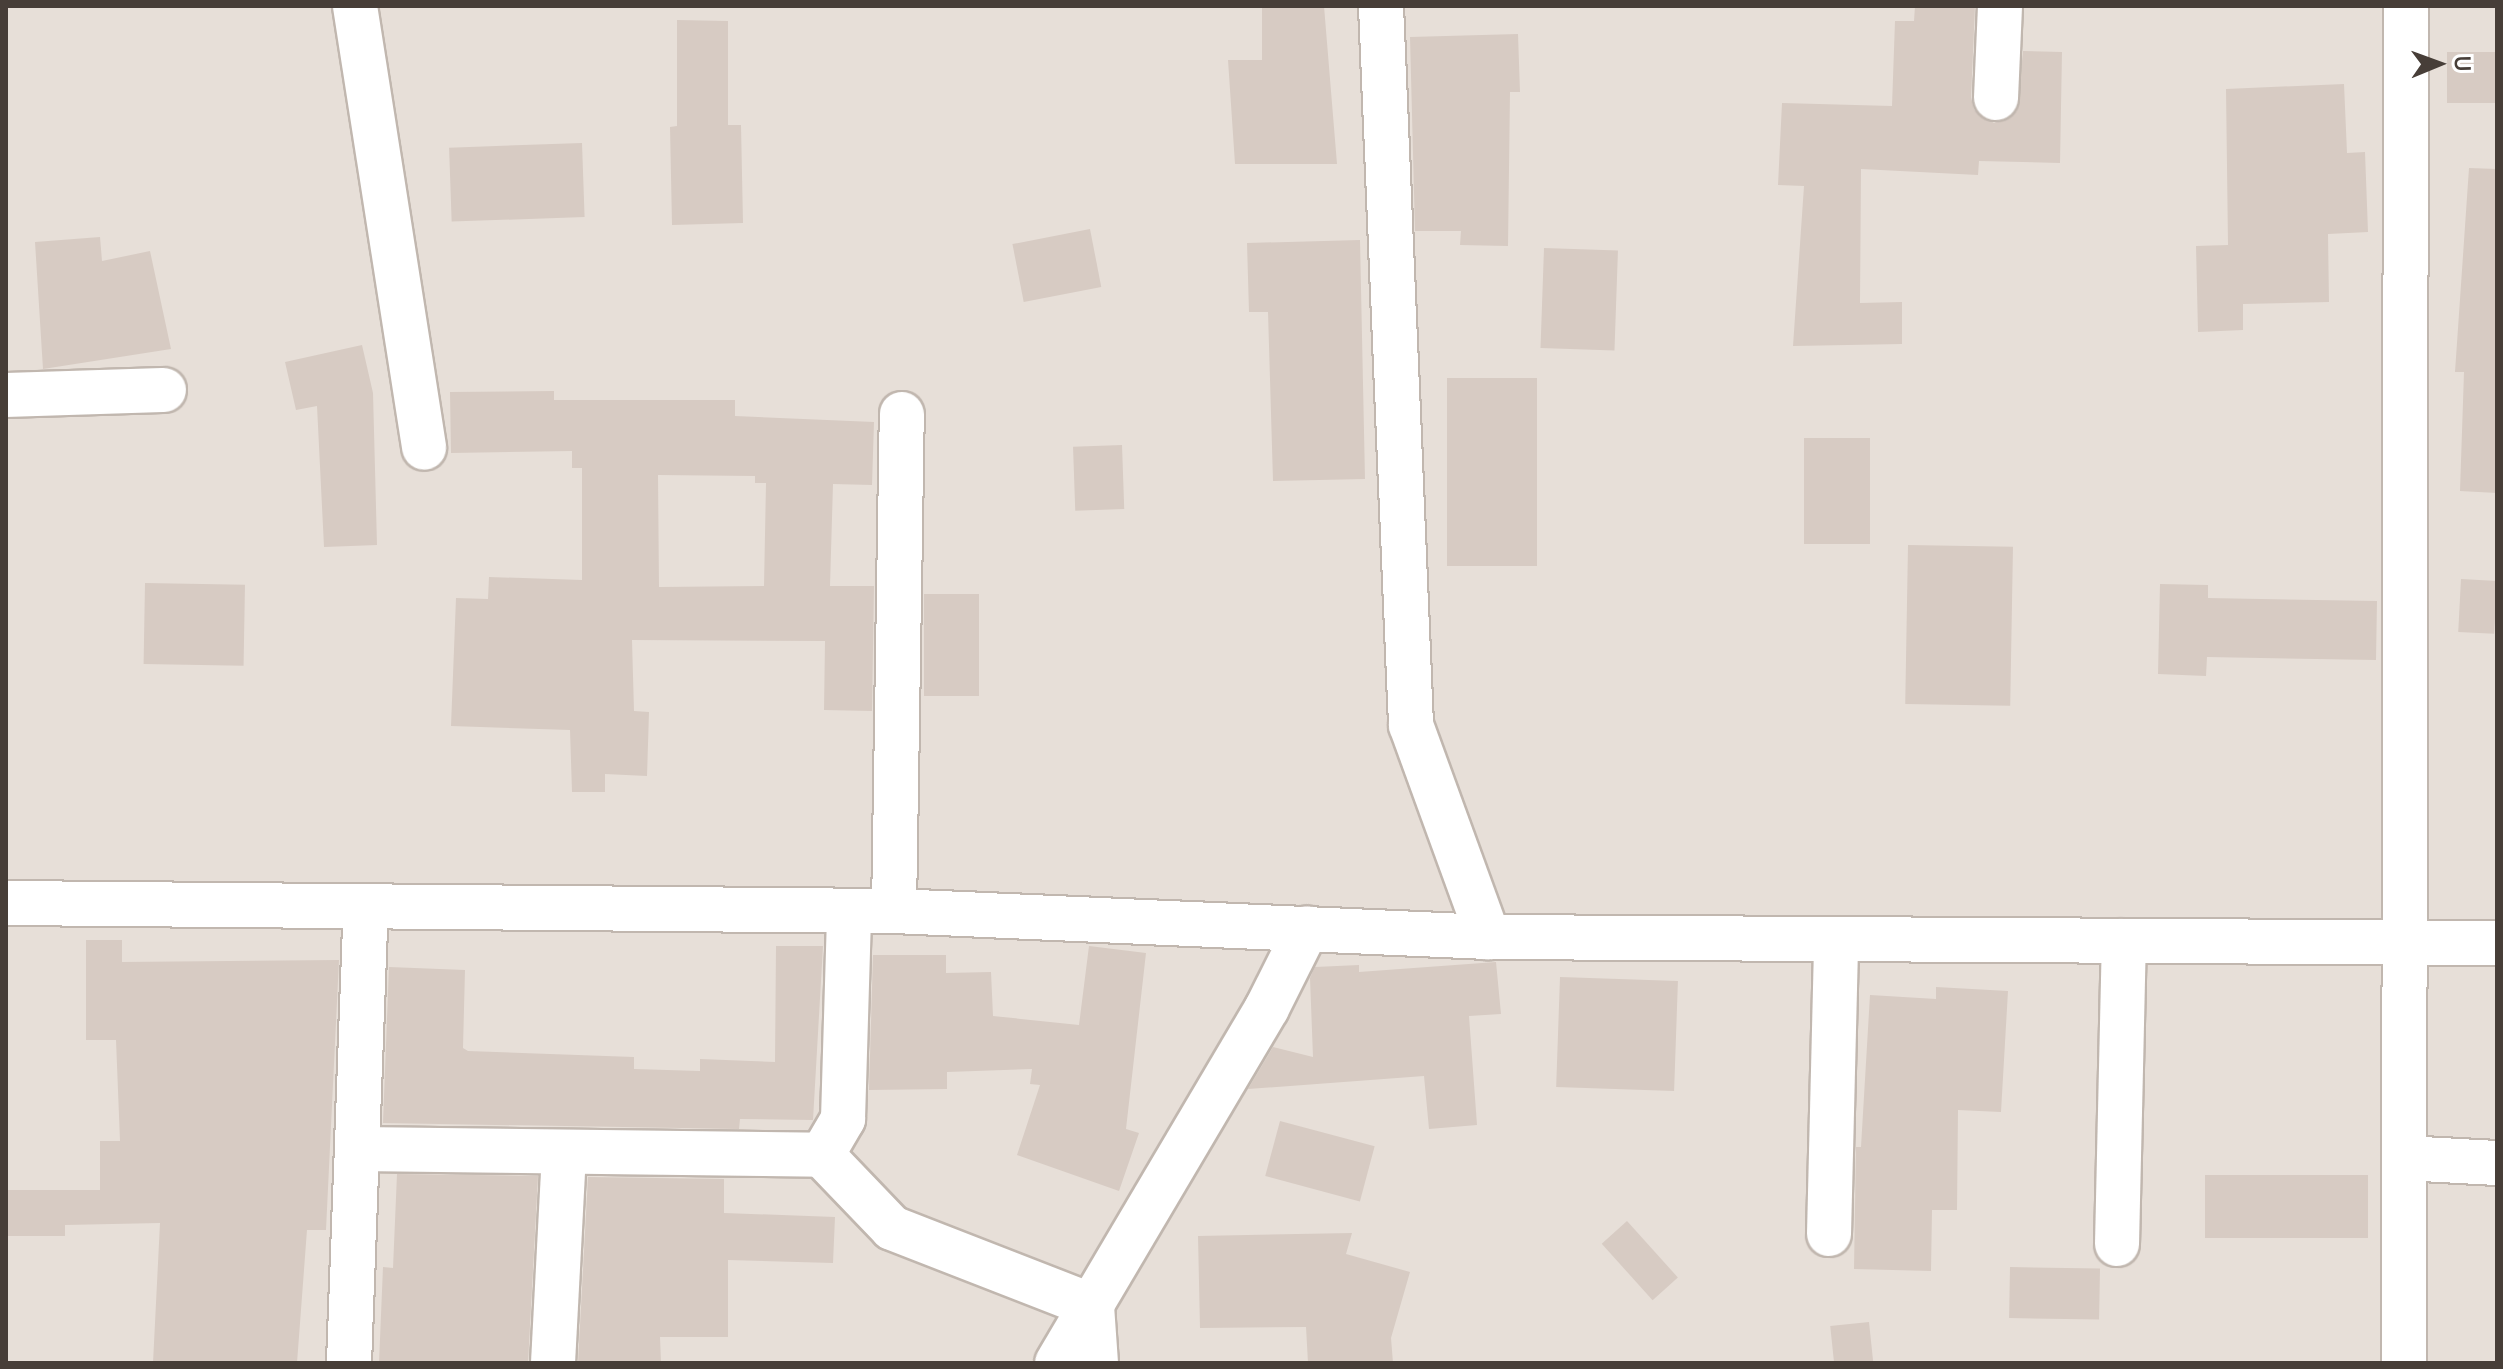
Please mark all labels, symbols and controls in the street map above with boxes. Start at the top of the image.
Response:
north arrow [2399,24,2479,104]
text: U [2448,55,2478,72]

